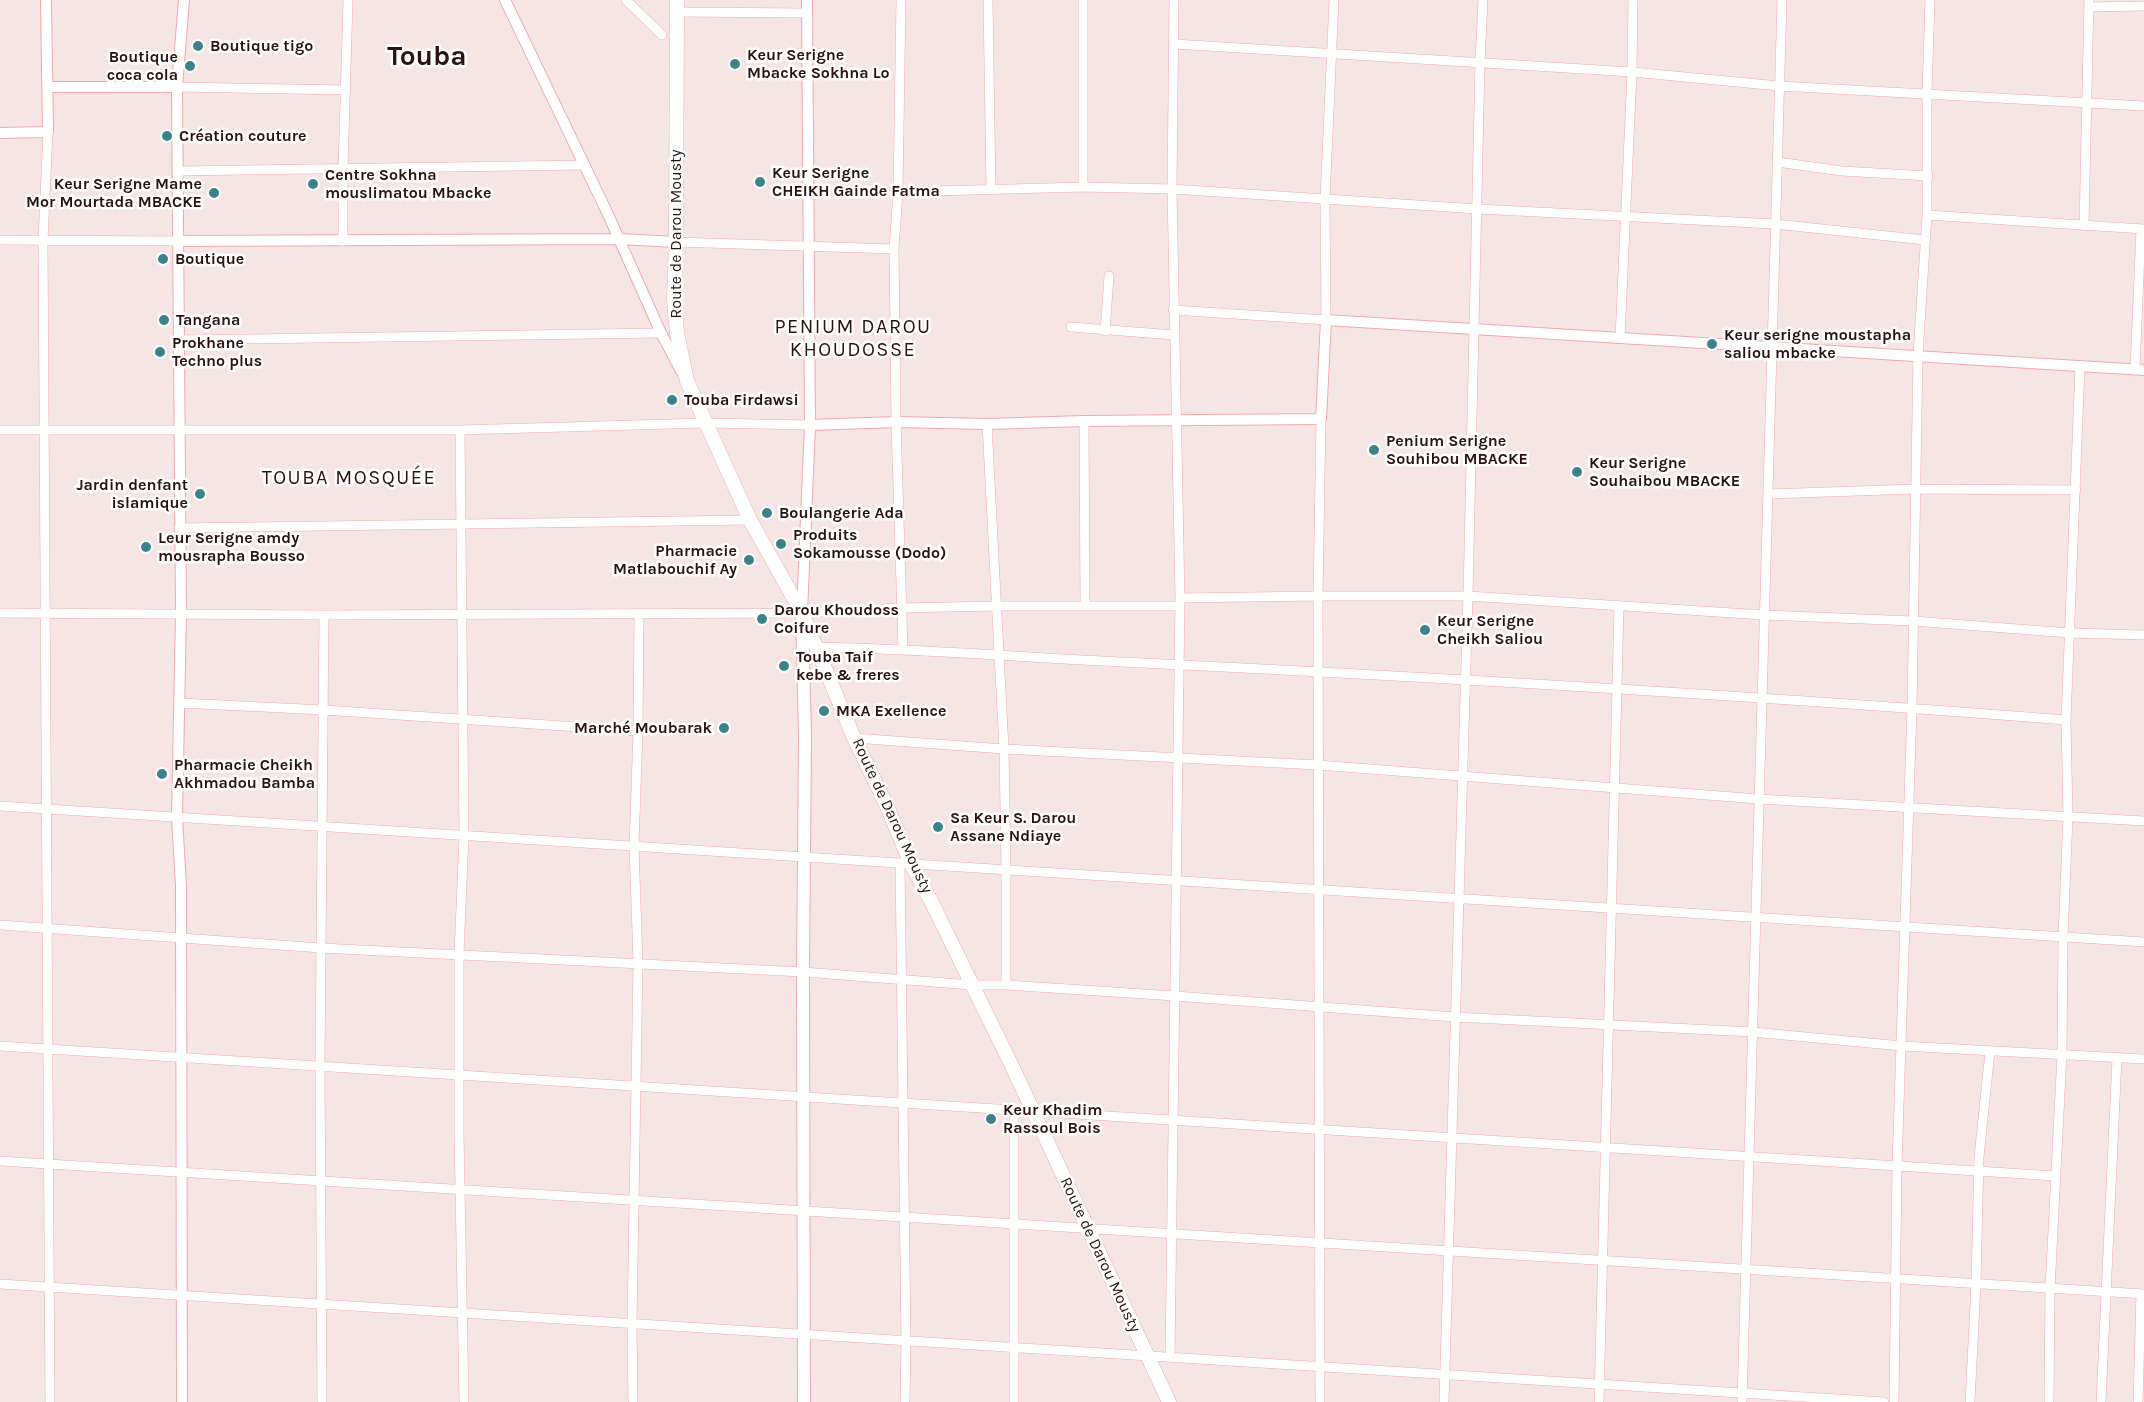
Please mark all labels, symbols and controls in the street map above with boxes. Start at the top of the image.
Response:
place label: Boutique tigo [210,36,313,56]
marker: Boutique tigo [191,39,205,53]
district label: Touba [387,40,467,74]
place label: Keur Serigne Mbacke Sokhna Lo [747,45,890,83]
place label: Boutique coca cola [107,47,178,85]
marker: Keur Serigne Mbacke Sokhna Lo [728,57,742,71]
marker: Boutique coca cola [183,59,197,73]
place label: Création couture [179,126,307,146]
marker: Création couture [160,129,174,143]
street label: Route de Darou Mousty [666,150,686,318]
place label: Keur Serigne CHEIKH Gainde Fatma [772,163,940,201]
place label: Centre Sokhna mouslimatou Mbacke [325,165,491,203]
place label: Keur Serigne Mame Mor Mourtada MBACKE [26,174,202,212]
marker: Keur Serigne CHEIKH Gainde Fatma [753,175,767,189]
marker: Centre Sokhna mouslimatou Mbacke [306,177,320,191]
marker: Keur Serigne Mame Mor Mourtada MBACKE [207,186,221,200]
place label: Boutique [175,249,244,269]
marker: Boutique [156,252,170,266]
place label: Tangana [176,310,240,330]
marker: Tangana [157,313,171,327]
district label: PENIUM DAROU KHOUDOSSE [774,315,932,362]
place label: Keur serigne moustapha saliou mbacke [1724,325,1911,363]
place label: Prokhane Techno plus [172,333,262,371]
marker: Keur serigne moustapha saliou mbacke [1705,337,1719,351]
marker: Prokhane Techno plus [153,345,167,359]
place label: Touba Firdawsi [684,390,799,410]
marker: Touba Firdawsi [665,393,679,407]
place label: Penium Serigne Souhibou MBACKE [1386,431,1528,469]
marker: Penium Serigne Souhibou MBACKE [1367,443,1381,457]
place label: Keur Serigne Souhaibou MBACKE [1589,453,1740,491]
marker: Keur Serigne Souhaibou MBACKE [1570,465,1584,479]
district label: TOUBA MOSQUÉE [262,466,436,490]
place label: Jardin denfant islamique [76,475,188,513]
marker: Jardin denfant islamique [193,487,207,501]
place label: Boulangerie Ada [779,503,904,523]
marker: Boulangerie Ada [760,506,774,520]
place label: Produits Sokamousse (Dodo) [793,525,946,563]
place label: Leur Serigne amdy mousrapha Bousso [158,528,305,566]
marker: Produits Sokamousse (Dodo) [774,537,788,551]
marker: Leur Serigne amdy mousrapha Bousso [139,540,153,554]
place label: Pharmacie Matlabouchif Ay [613,541,737,579]
marker: Pharmacie Matlabouchif Ay [742,553,756,567]
place label: Darou Khoudoss Coifure [774,600,899,638]
place label: Keur Serigne Cheikh Saliou [1437,611,1543,649]
marker: Darou Khoudoss Coifure [755,612,769,626]
marker: Keur Serigne Cheikh Saliou [1418,623,1432,637]
place label: Touba Taif kebe & freres [796,647,900,685]
marker: Touba Taif kebe & freres [777,659,791,673]
place label: MKA Exellence [836,701,946,721]
marker: MKA Exellence [817,704,831,718]
place label: Marché Moubarak [574,718,712,738]
marker: Marché Moubarak [717,721,731,735]
street label: Route de Darou Mousty [848,735,936,897]
place label: Pharmacie Cheikh Akhmadou Bamba [174,755,315,793]
marker: Pharmacie Cheikh Akhmadou Bamba [155,767,169,781]
place label: Sa Keur S. Darou Assane Ndiaye [950,808,1076,846]
marker: Sa Keur S. Darou Assane Ndiaye [931,820,945,834]
place label: Keur Khadim Rassoul Bois [1003,1100,1102,1138]
marker: Keur Khadim Rassoul Bois [984,1112,998,1126]
street label: Route de Darou Mousty [1056,1174,1144,1336]

